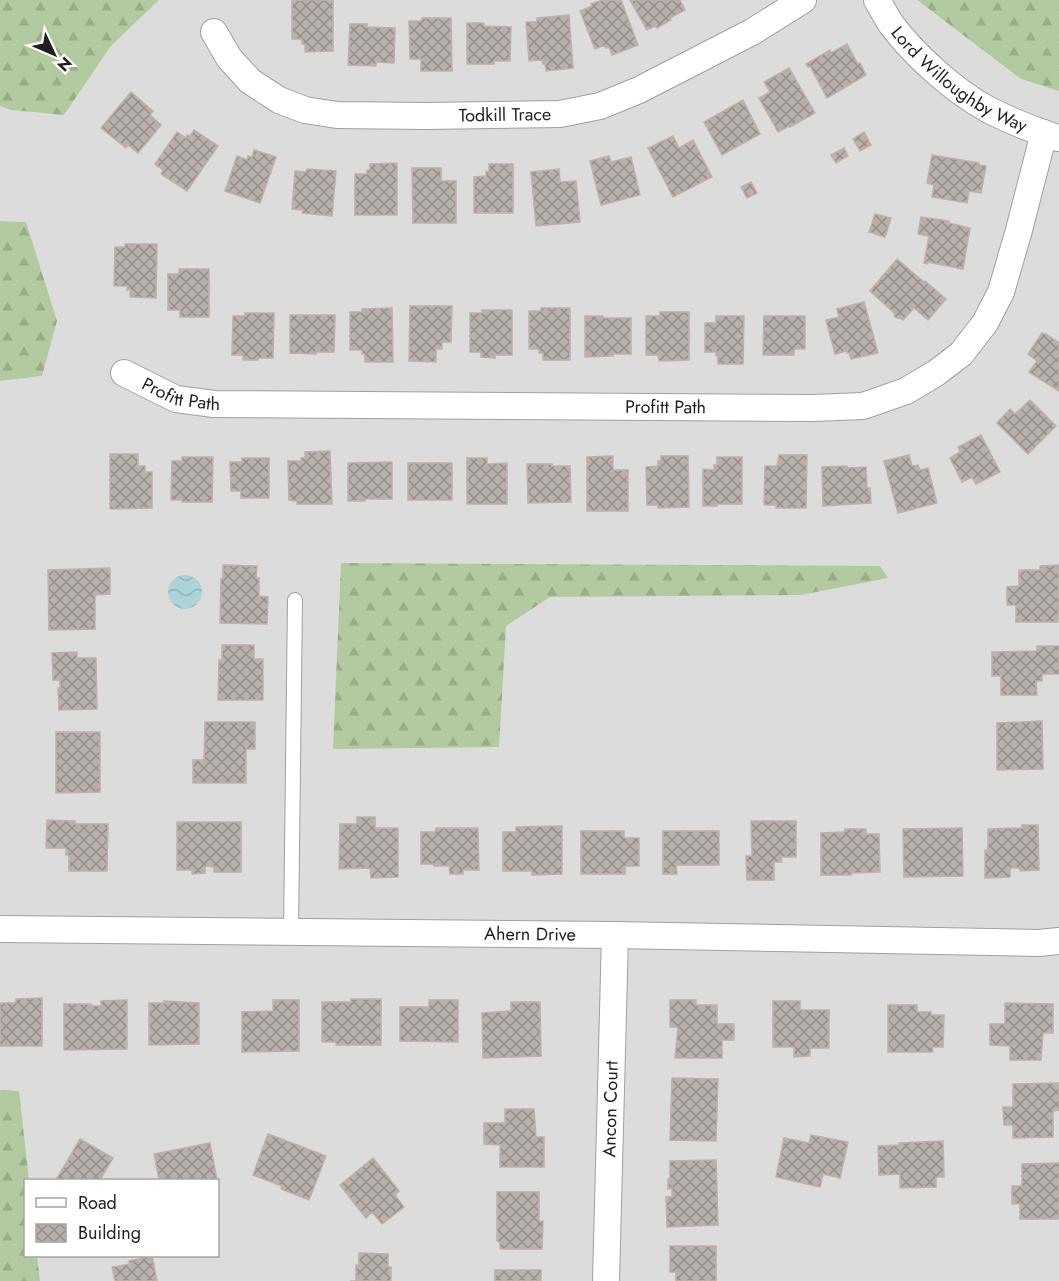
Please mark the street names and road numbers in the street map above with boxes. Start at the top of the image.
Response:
street label: Lord Willoughby Way [885,21,1031,139]
street label: Todkill Trace [458,101,551,129]
street label: Profitt Path [137,371,220,417]
street label: Profitt Path [625,394,706,420]
street label: Ahern Drive [484,921,576,948]
street label: Ancon Court [596,1060,625,1158]

